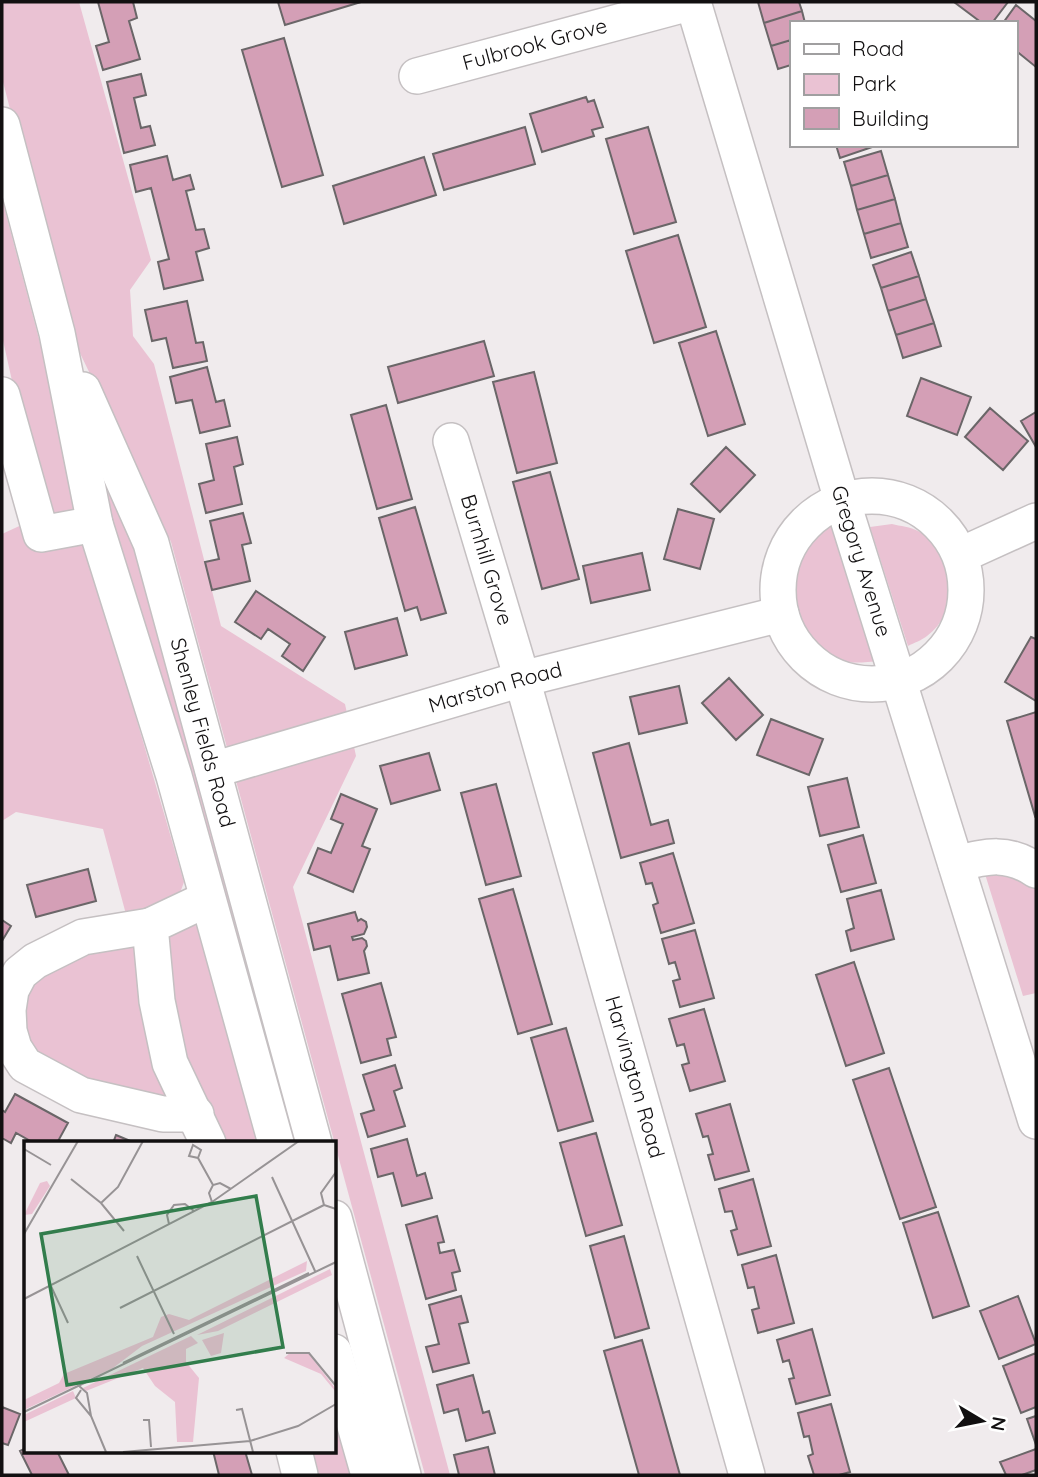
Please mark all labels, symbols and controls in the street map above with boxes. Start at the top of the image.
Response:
street label: Fulbrook Grove [459,12,610,75]
legend [790,21,1017,147]
text: Road [852,35,904,61]
text: Park [852,70,896,96]
text: Building [852,105,929,131]
street label: Gregory Avenue [826,482,898,640]
street label: Burnhill Grove [456,491,519,628]
street label: Shenley Fields Road [165,635,242,830]
street label: Marston Road [425,655,564,718]
street label: Harvington Road [600,993,671,1161]
inset map [24,1141,336,1452]
north arrow [947,1386,1017,1456]
text: N [986,1415,1012,1433]

